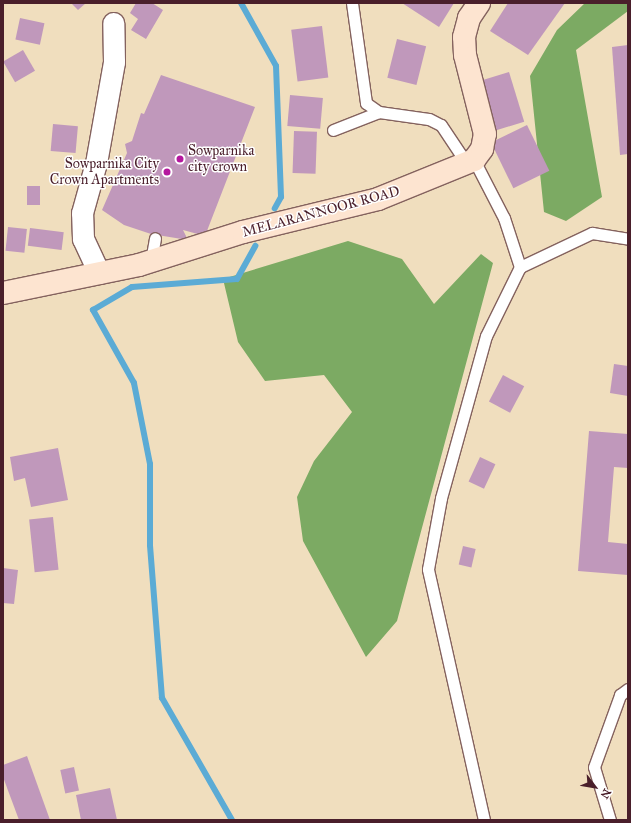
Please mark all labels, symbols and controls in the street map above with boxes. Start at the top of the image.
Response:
place label: Sowparnika city crown [188,143,254,176]
marker: Sowparnika city crown [175,154,185,164]
place label: Sowparnika City Crown Apartments [50,156,159,188]
marker: Sowparnika City Crown Apartments [162,167,172,177]
street label: MELARANNOOR ROAD [241,183,401,241]
north arrow [575,767,615,807]
text: N [598,786,614,801]

